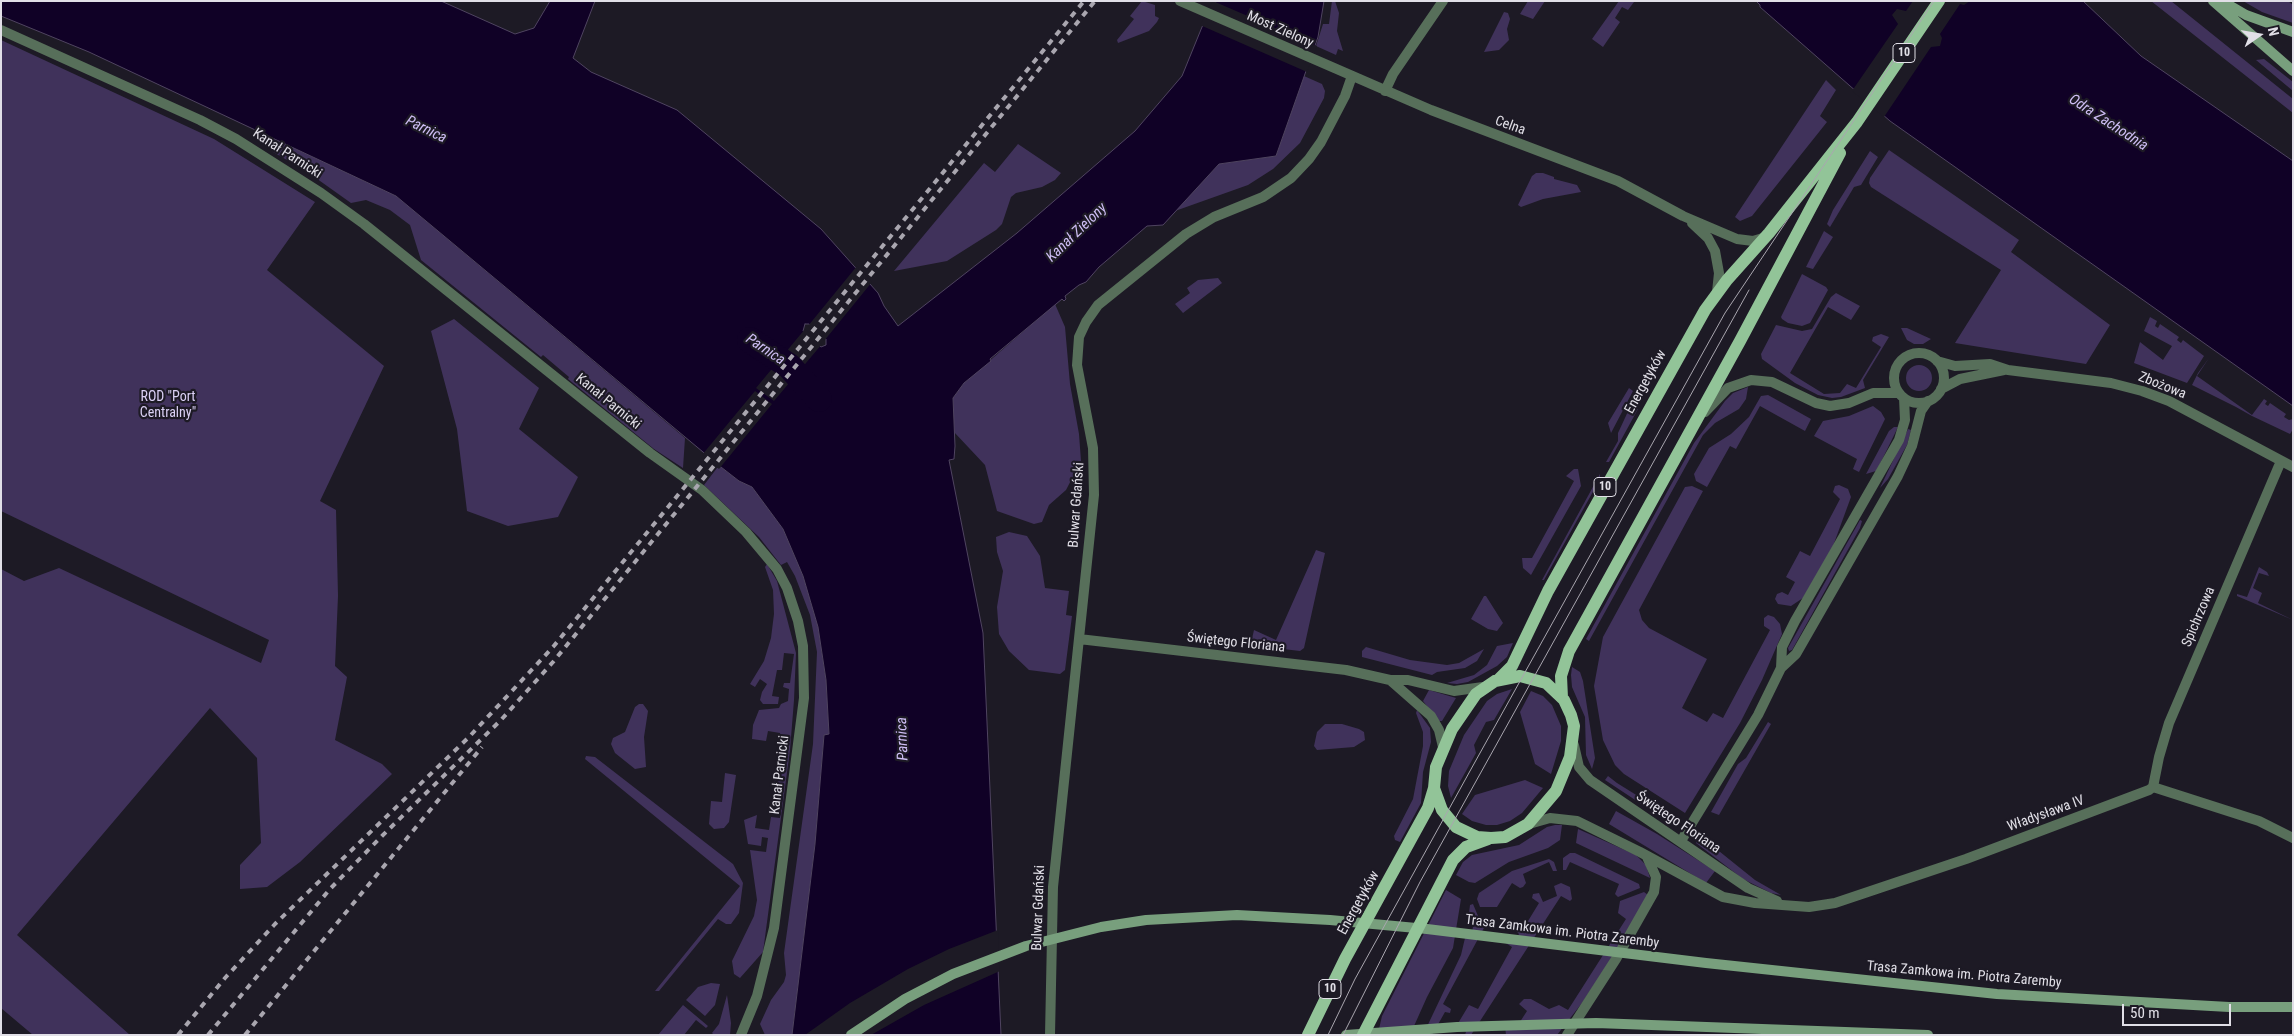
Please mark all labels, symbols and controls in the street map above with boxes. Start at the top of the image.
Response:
street label: Most Zielony [1244,8,1316,52]
north arrow [2234,10,2284,60]
text: N [2265,26,2282,38]
road number: 10 [1893,44,1915,62]
water label: Odra Zachodnia [2065,91,2151,155]
water label: Parnica [403,112,449,148]
street label: Celna [1492,113,1528,139]
street label: Kanał Parnicki [249,125,325,183]
water label: Kanał Zielony [1043,200,1111,266]
water label: Parnica [742,330,788,370]
street label: Energetyków [1622,347,1670,417]
street label: Zbożowa [2136,369,2188,403]
street label: Kanał Parnicki [572,371,644,433]
park label: ROD "Port Centralny" [140,389,196,422]
street label: Bulwar Gdański [1066,462,1088,548]
road number: 10 [1594,478,1616,497]
street label: Spichrzowa [2179,584,2219,650]
street label: Świętego Floriana [1186,629,1286,657]
water label: Parnica [893,717,913,761]
street label: Kanał Parnicki [767,735,793,815]
street label: Świętego Floriana [1632,788,1724,858]
street label: Władysława IV [2005,792,2087,836]
street label: Bulwar Gdański [1029,865,1049,951]
street label: Energetyków [1335,868,1383,938]
street label: Trasa Zamkowa im. Piotra Zaremby [1464,912,1660,952]
street label: Trasa Zamkowa im. Piotra Zaremby [1866,958,2062,992]
road number: 10 [1319,980,1341,999]
scale bar [2124,994,2233,1026]
text: 50 m [2130,1004,2160,1022]

